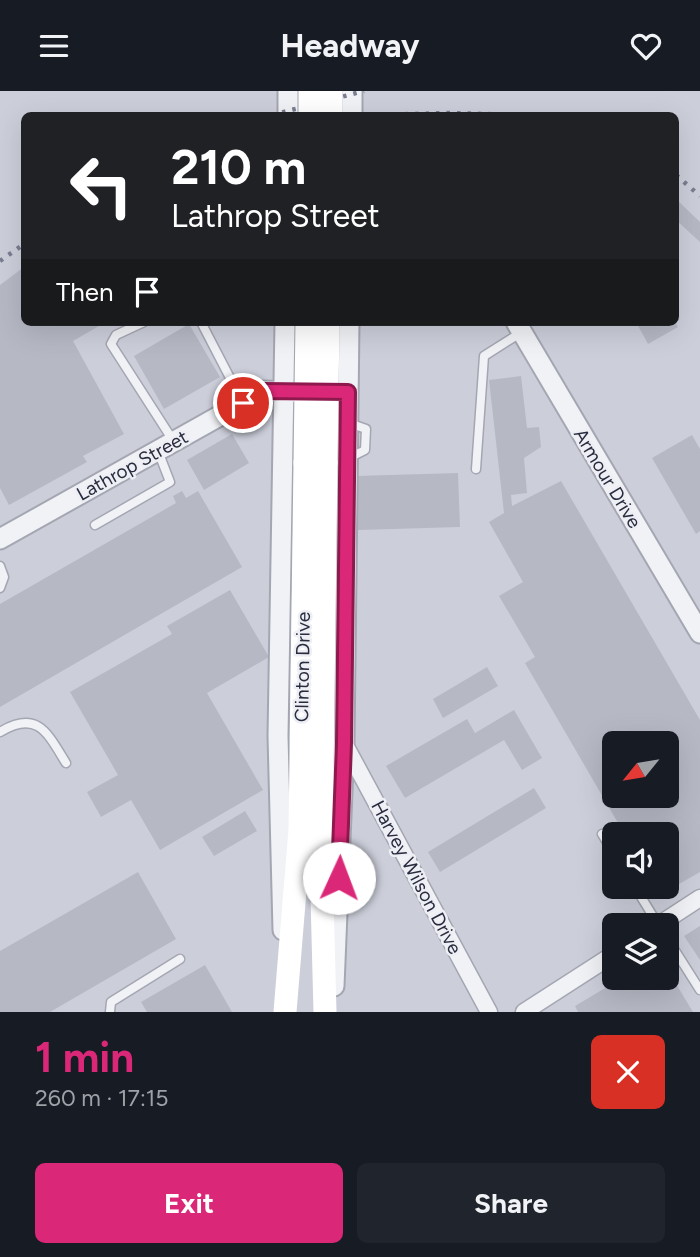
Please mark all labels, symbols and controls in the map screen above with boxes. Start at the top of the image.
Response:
icon: menu [35,27,73,65]
text: Headway [280,27,420,65]
icon: heart [627,27,665,65]
text: 210 m [171,137,306,196]
icon: left [56,140,147,231]
text: Lathrop Street [171,197,380,235]
icon: arrive [128,273,166,311]
text: Then [56,276,114,308]
pin [213,373,273,433]
icon: arrive [224,384,262,422]
street label: Armour Drive [569,424,646,532]
street label: Lathrop Street [72,425,192,506]
street label: Clinton Drive [290,612,315,722]
north arrow [602,731,679,809]
map controls [602,731,679,990]
street label: Harvey Wilson Drive [366,796,467,958]
button: sound [602,822,679,899]
position arrow [302,841,376,915]
button: layers [602,913,679,990]
text: 1 min [35,1032,134,1083]
button: close [591,1035,665,1109]
text: 260 m · 17:15 [35,1084,168,1112]
button: Exit [35,1163,343,1243]
button: Share [357,1163,665,1243]

